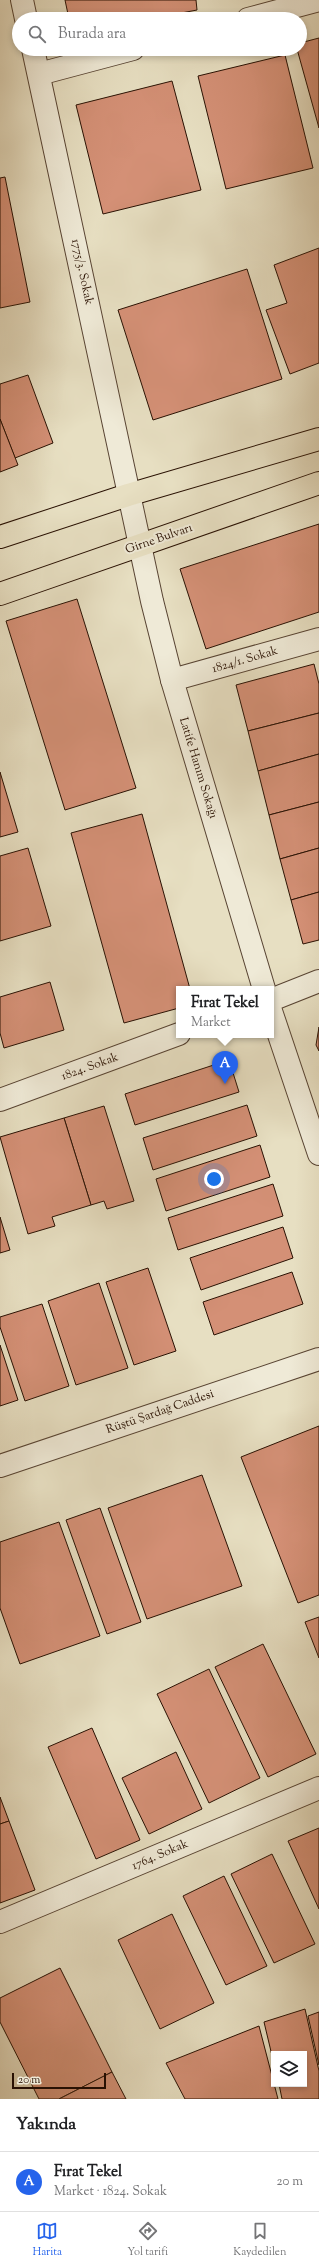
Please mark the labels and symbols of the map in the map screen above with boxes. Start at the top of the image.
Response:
street label: 1775/3. Sokak [66,237,98,307]
street label: Girne Bulvarı [123,519,196,559]
street label: 1824/1. Sokak [210,642,280,678]
street label: Latife Hanım Sokağı [174,715,222,821]
street label: 1824. Sokak [59,1048,121,1086]
pin: A [212,1051,238,1084]
your location [204,1169,224,1189]
street label: Rüştü Şardağ Caddesi [104,1385,217,1439]
street label: 1764. Sokak [129,1835,191,1875]
scale bar [12,2071,106,2090]

